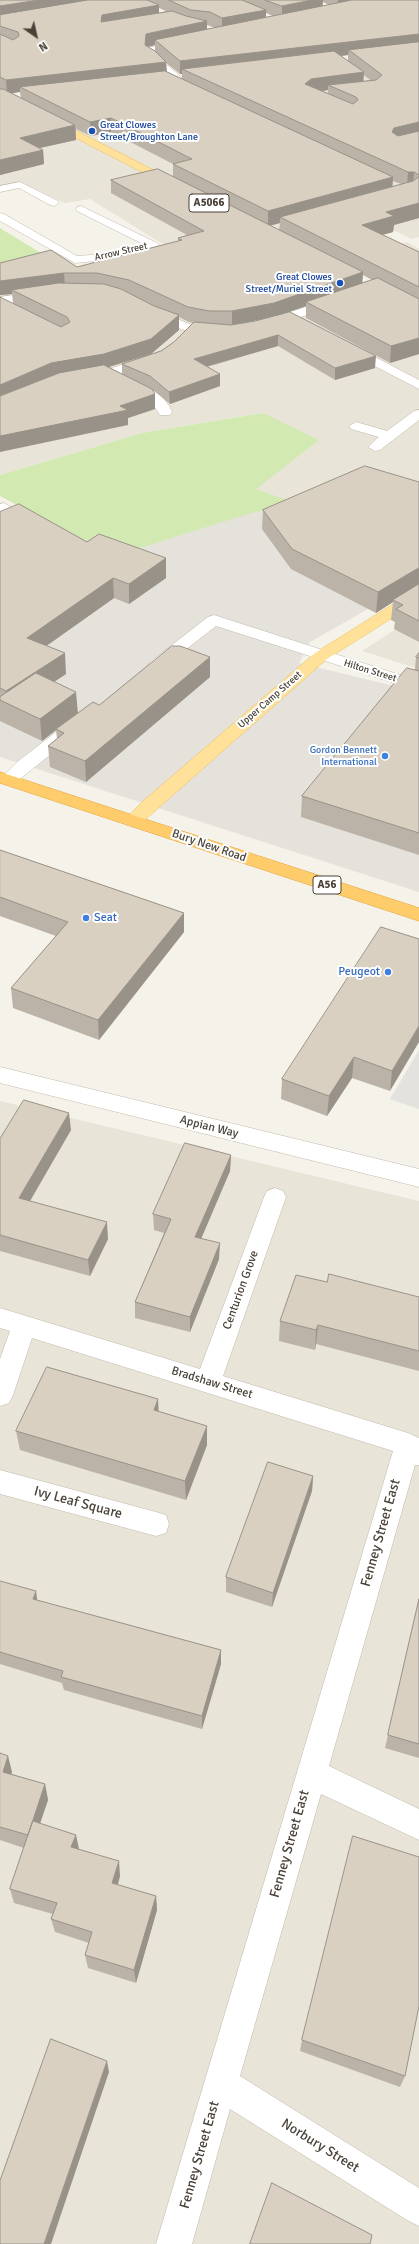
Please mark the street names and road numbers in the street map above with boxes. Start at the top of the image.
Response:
road number: A5066 [189,194,229,212]
street label: Arrow Street [93,240,149,264]
street label: Hilton Street [342,657,398,685]
street label: Upper Camp Street [236,669,304,731]
street label: Bury New Road [170,827,248,865]
road number: A56 [313,876,341,894]
street label: Appian Way [178,1113,240,1141]
street label: Centurion Grove [220,1248,262,1332]
street label: Bradshaw Street [170,1364,254,1402]
street label: Fenney Street East [358,1477,404,1589]
street label: Ivy Leaf Square [32,1483,124,1523]
street label: Fenney Street East [267,1788,313,1900]
street label: Fenney Street East [177,2099,223,2211]
street label: Norbury Street [278,2115,362,2177]

